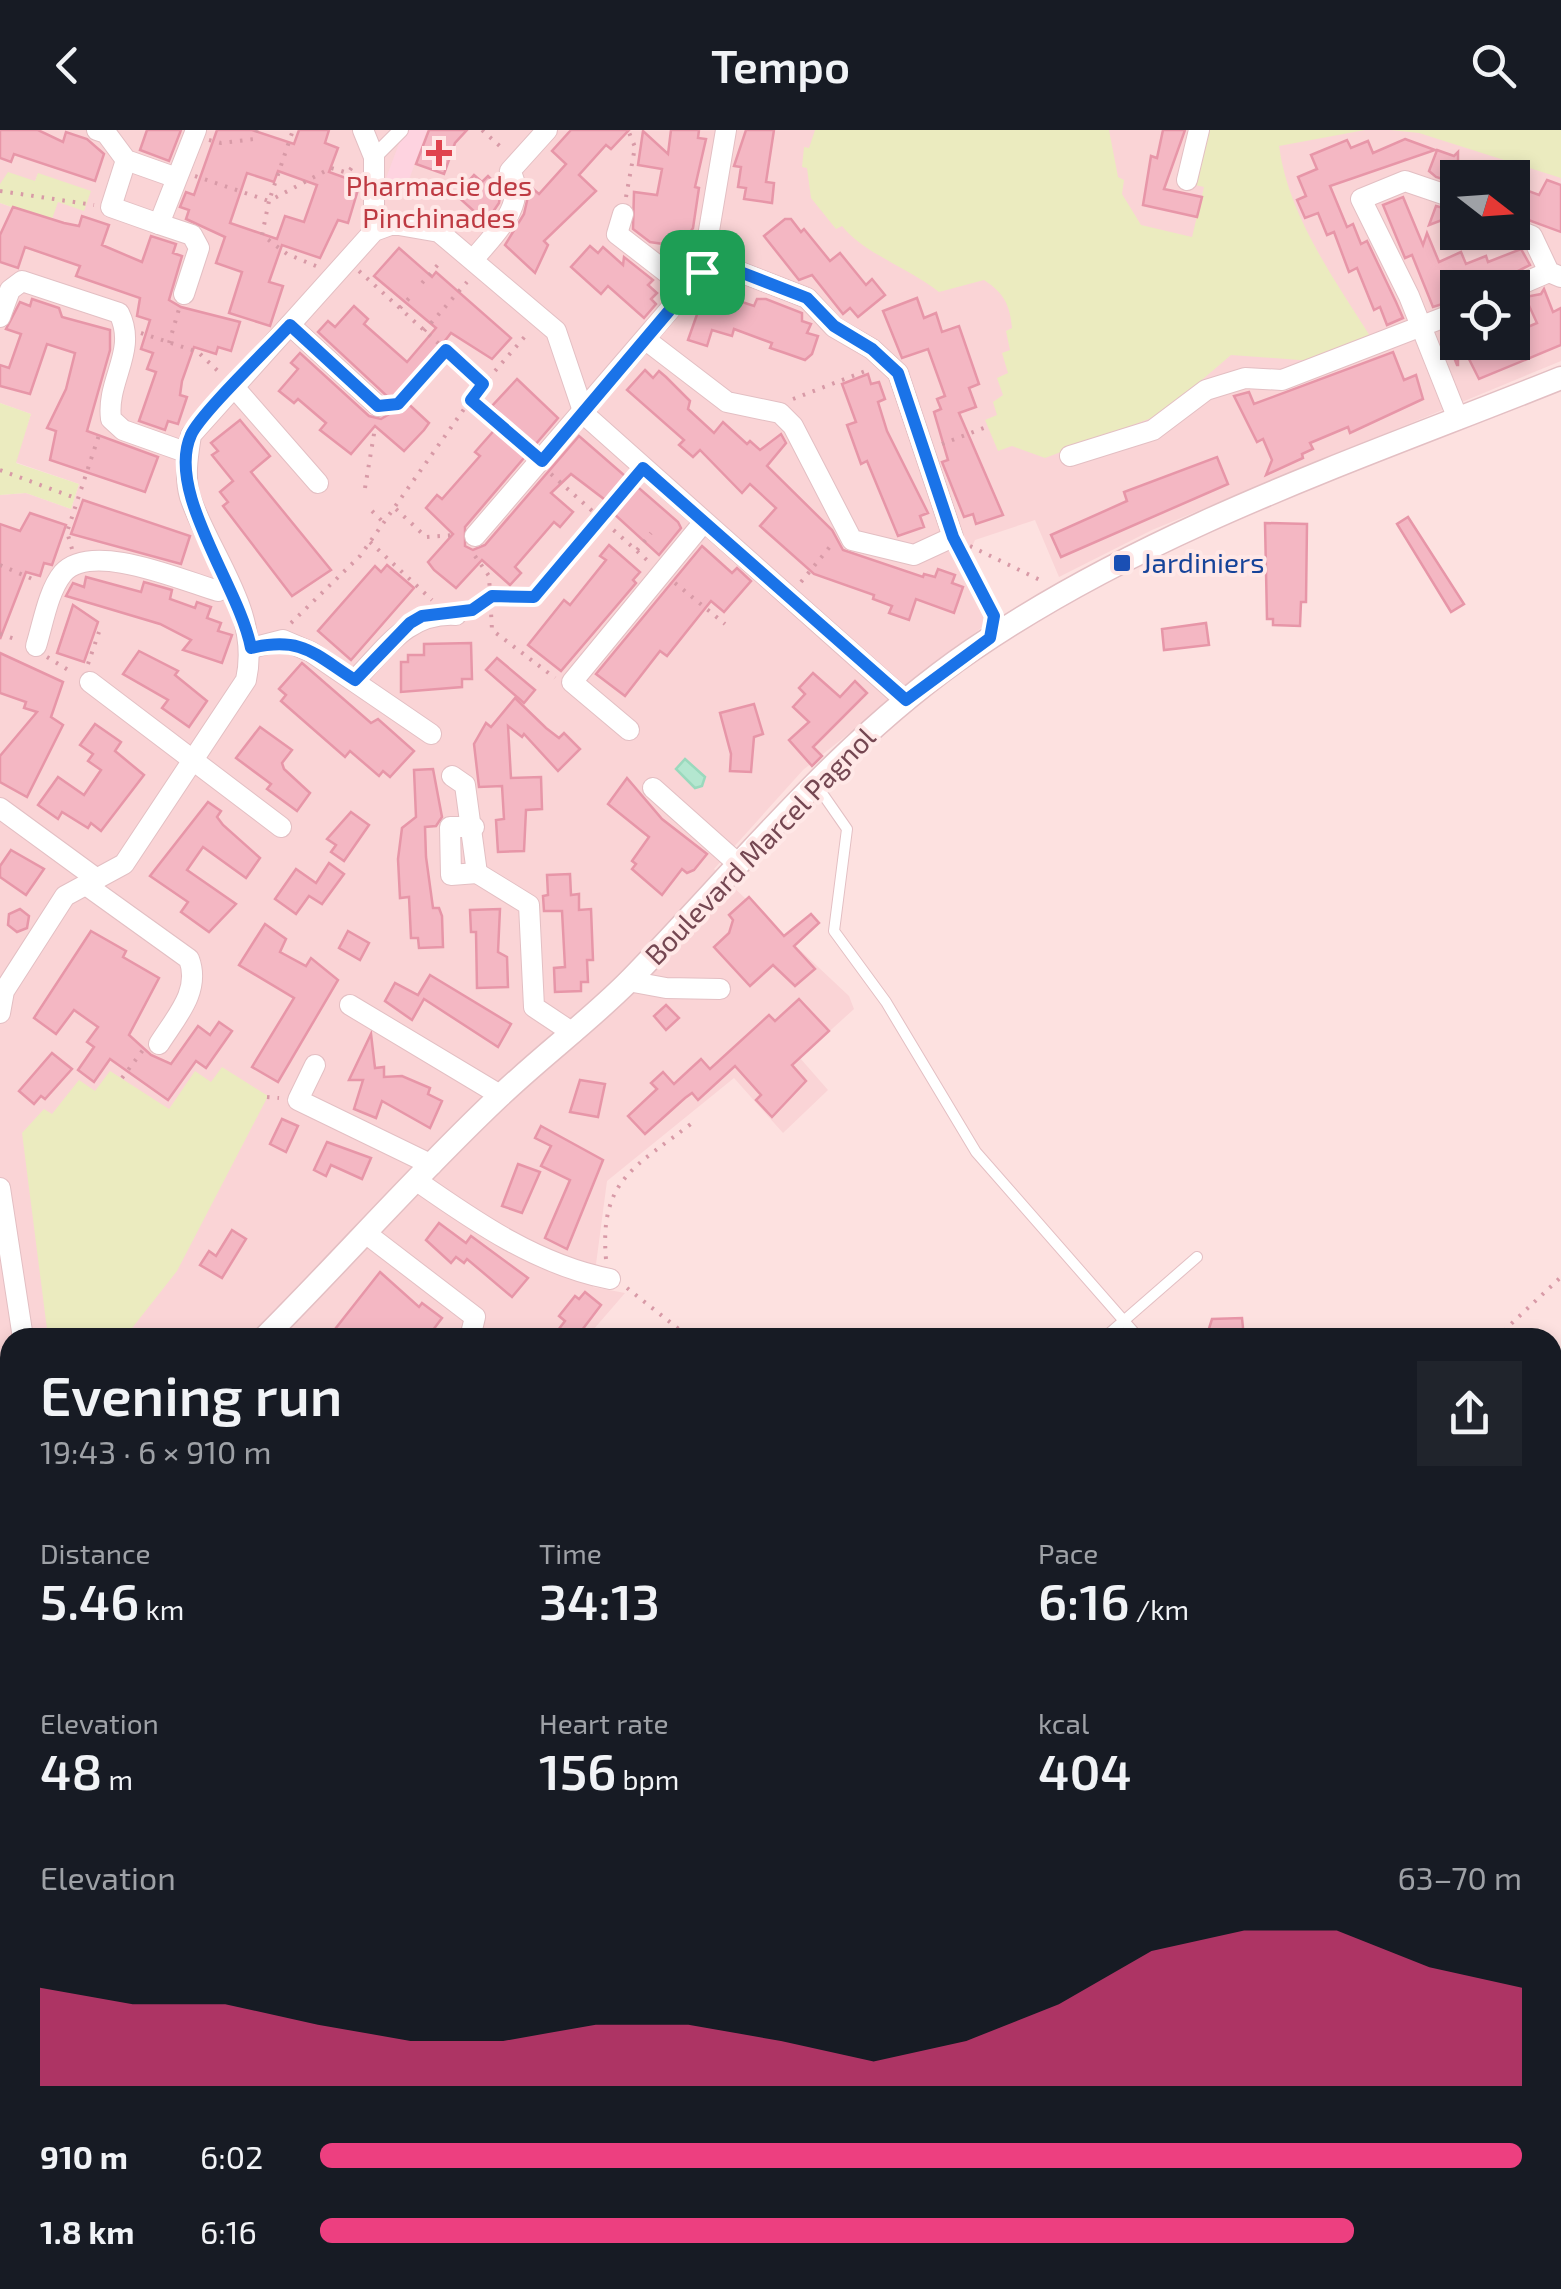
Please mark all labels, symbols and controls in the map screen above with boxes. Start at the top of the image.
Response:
icon: back [40,38,95,93]
text: Tempo [711,38,850,92]
icon: search [1466,38,1521,93]
marker: Pharmacie des Pinchinades [428,142,450,164]
north arrow [1440,160,1530,250]
map controls [1440,160,1530,360]
place label: Pharmacie des Pinchinades [346,168,532,234]
pin [660,230,745,315]
icon: arrive [675,245,730,300]
button: locate [1440,270,1530,360]
place label: Jardiniers [1142,545,1265,579]
marker: Jardiniers [1111,552,1133,574]
street label: Boulevard Marcel Pagnol [637,719,882,971]
text: Evening run [40,1361,342,1427]
button: share [1417,1361,1522,1466]
text: 19:43 · 6 × 910 m [40,1432,271,1470]
text: Distance [40,1536,151,1570]
text: Time [539,1536,602,1570]
text: Pace [1038,1536,1098,1570]
text: 5.46 [40,1570,139,1630]
text: 34:13 [539,1570,660,1630]
text: 6:16 [1038,1570,1130,1630]
text: km [139,1592,184,1626]
text: /km [1130,1592,1189,1626]
text: Elevation [40,1706,159,1740]
text: Heart rate [539,1706,669,1740]
text: kcal [1038,1706,1089,1740]
text: 48 [40,1740,102,1800]
text: 156 [539,1740,616,1800]
text: 404 [1038,1740,1132,1800]
text: m [102,1762,133,1796]
text: bpm [616,1762,679,1796]
text: Elevation [40,1858,176,1896]
text: 63–70 m [1397,1858,1522,1896]
text: 910 m [40,2137,128,2175]
text: 6:02 [200,2137,263,2175]
text: 1.8 km [40,2212,135,2250]
text: 6:16 [200,2212,257,2250]

